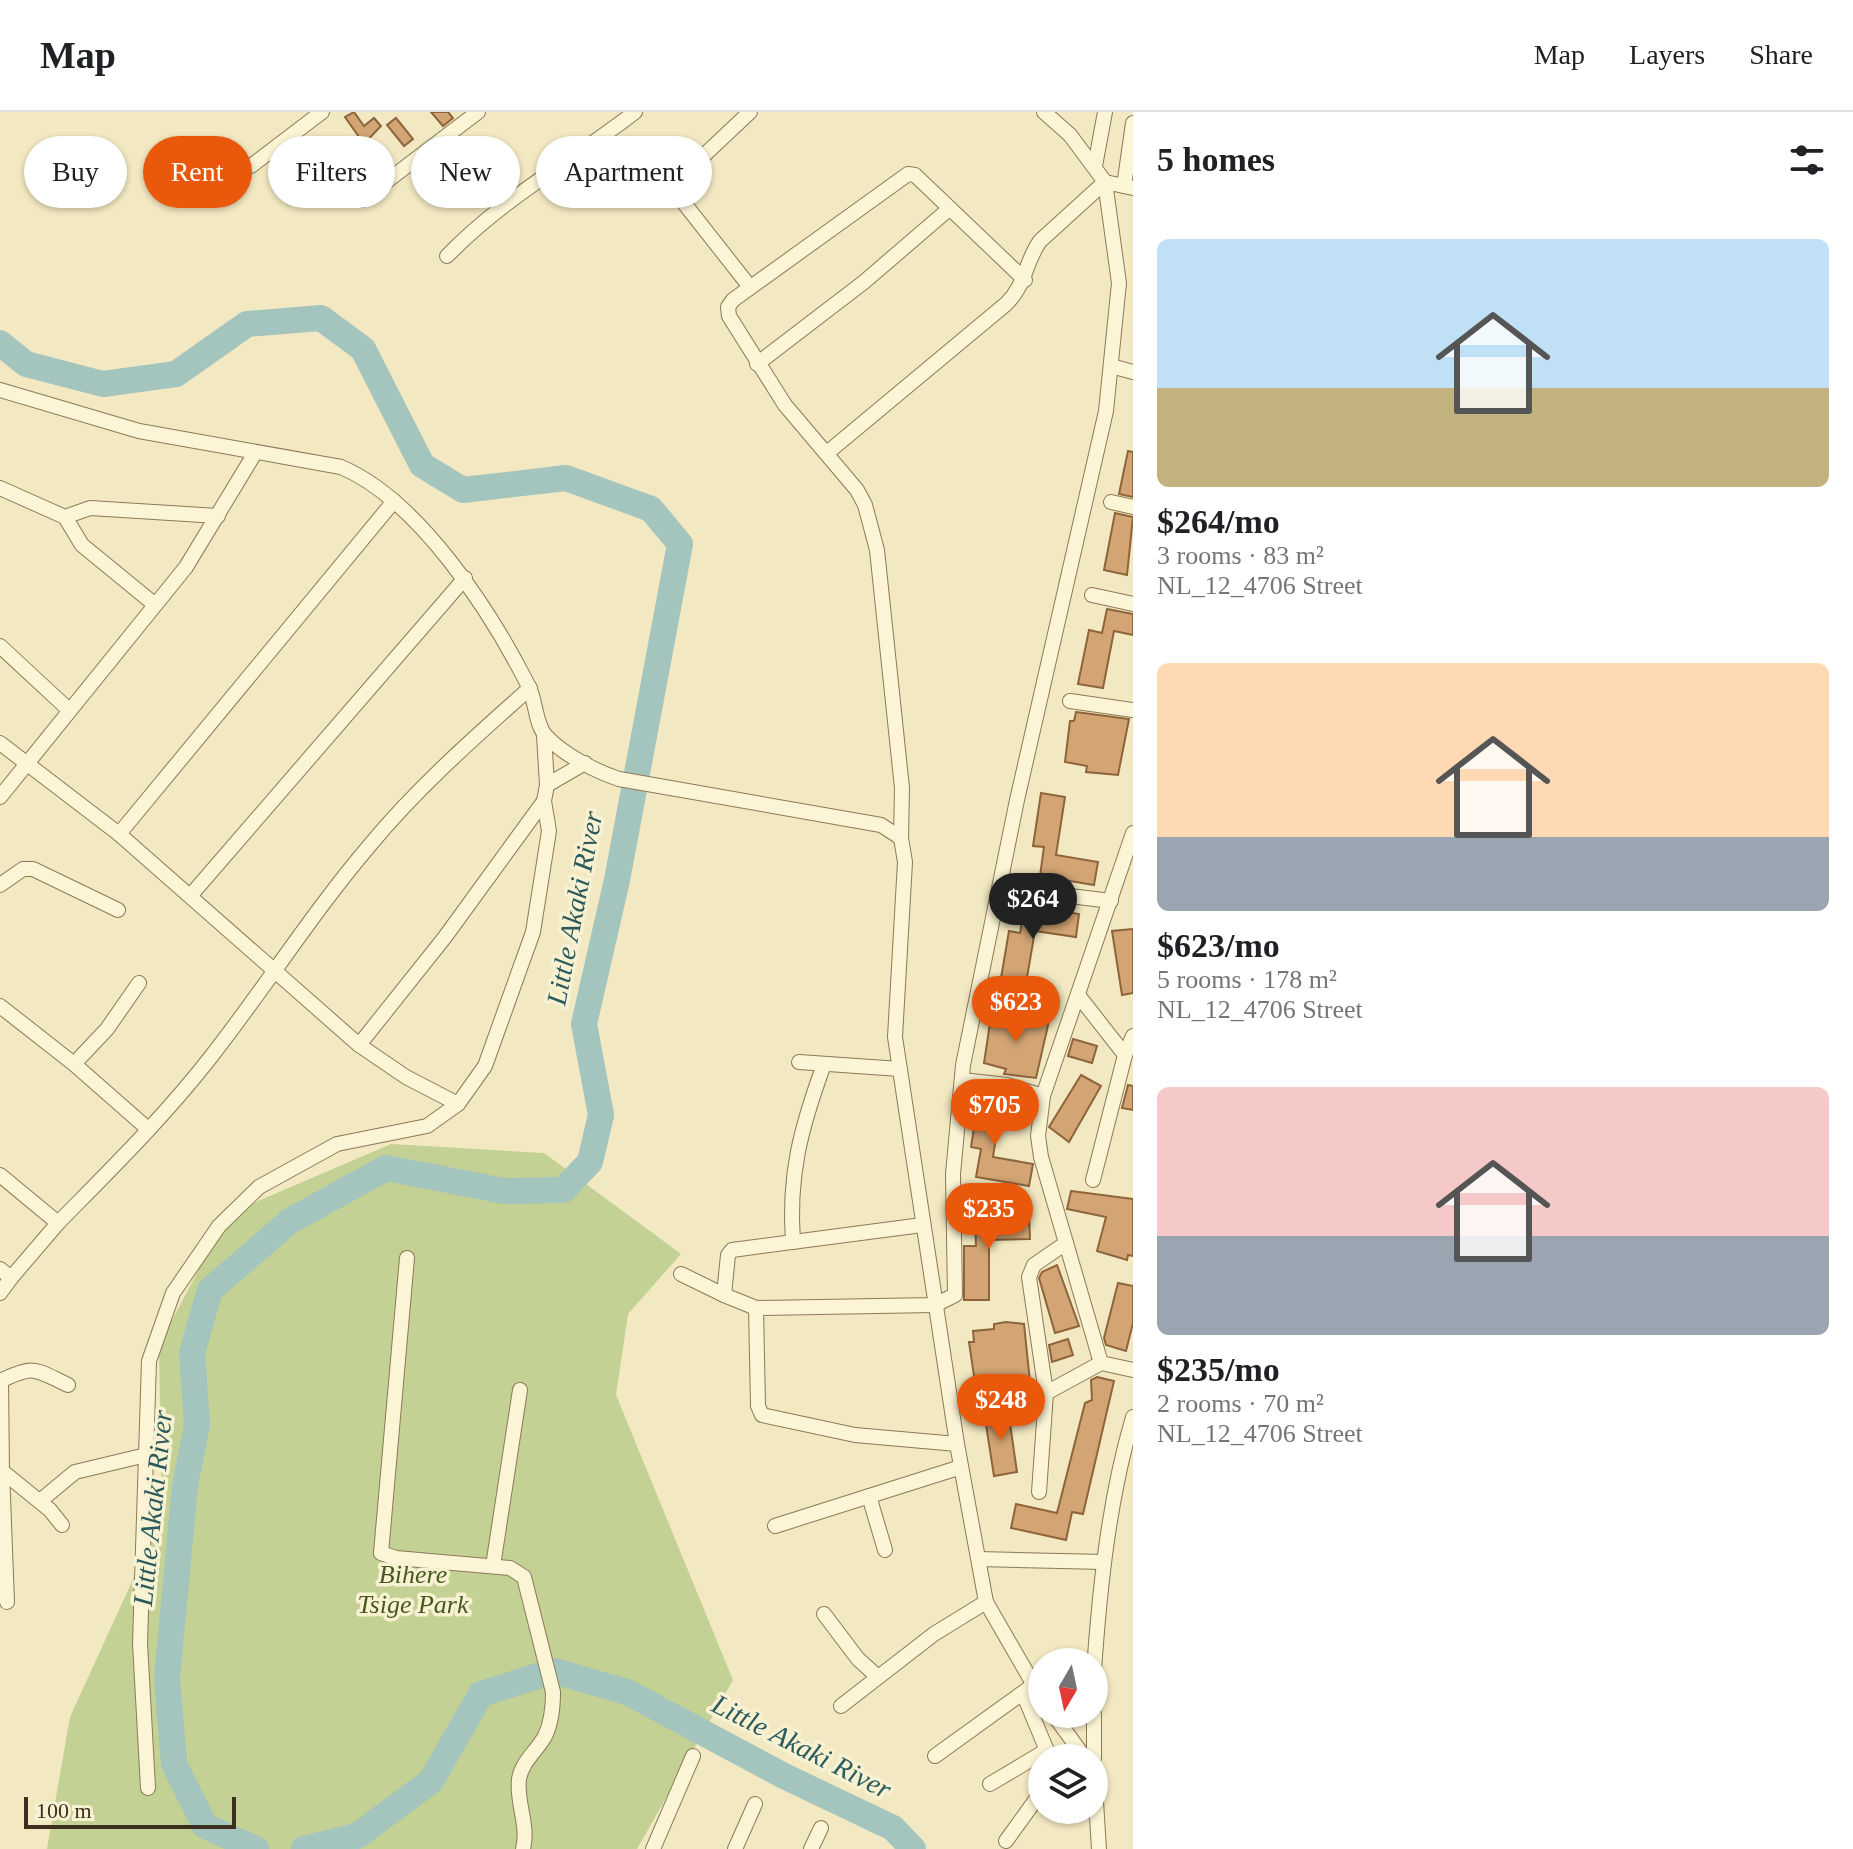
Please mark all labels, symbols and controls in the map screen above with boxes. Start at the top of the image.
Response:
text: Map [40,34,116,76]
text: Map [1534,39,1585,70]
text: Layers [1629,39,1705,70]
text: Share [1749,39,1813,70]
chip: Buy [24,136,127,208]
chip: Rent [143,136,252,208]
chip: Filters [268,136,395,208]
chip: New [411,136,520,208]
chip: Apartment [536,136,712,208]
icon: filters [1785,138,1829,182]
text: 5 homes [1157,141,1275,178]
icon: home [1421,291,1565,435]
text: $264/mo [1157,503,1280,540]
text: 3 rooms · 83 m² [1157,541,1324,570]
text: NL_12_4706 Street [1157,571,1363,600]
icon: home [1421,715,1565,859]
water label: Little Akaki River [540,808,609,1009]
pin: $264 [986,873,1080,941]
text: $264 [1007,884,1059,913]
text: $623/mo [1157,927,1280,964]
text: 5 rooms · 178 m² [1157,965,1337,994]
pin: $623 [969,976,1063,1044]
text: $623 [990,987,1042,1016]
text: NL_12_4706 Street [1157,995,1363,1024]
pin: $705 [948,1079,1042,1147]
text: $705 [969,1090,1021,1119]
icon: home [1421,1139,1565,1283]
pin: $235 [942,1183,1036,1251]
text: $235 [963,1194,1015,1223]
text: $235/mo [1157,1351,1280,1388]
pin: $248 [954,1374,1048,1442]
text: $248 [975,1385,1027,1414]
text: 2 rooms · 70 m² [1157,1389,1324,1418]
water label: Little Akaki River [127,1408,178,1609]
text: NL_12_4706 Street [1157,1419,1363,1448]
park label: Bihere Tsige Park [358,1560,469,1619]
north arrow [1028,1648,1108,1728]
map controls [1028,1648,1108,1824]
water label: Little Akaki River [706,1687,897,1805]
button: layers [1028,1744,1108,1824]
scale bar [24,1793,236,1829]
text: 100 m [36,1798,92,1823]

